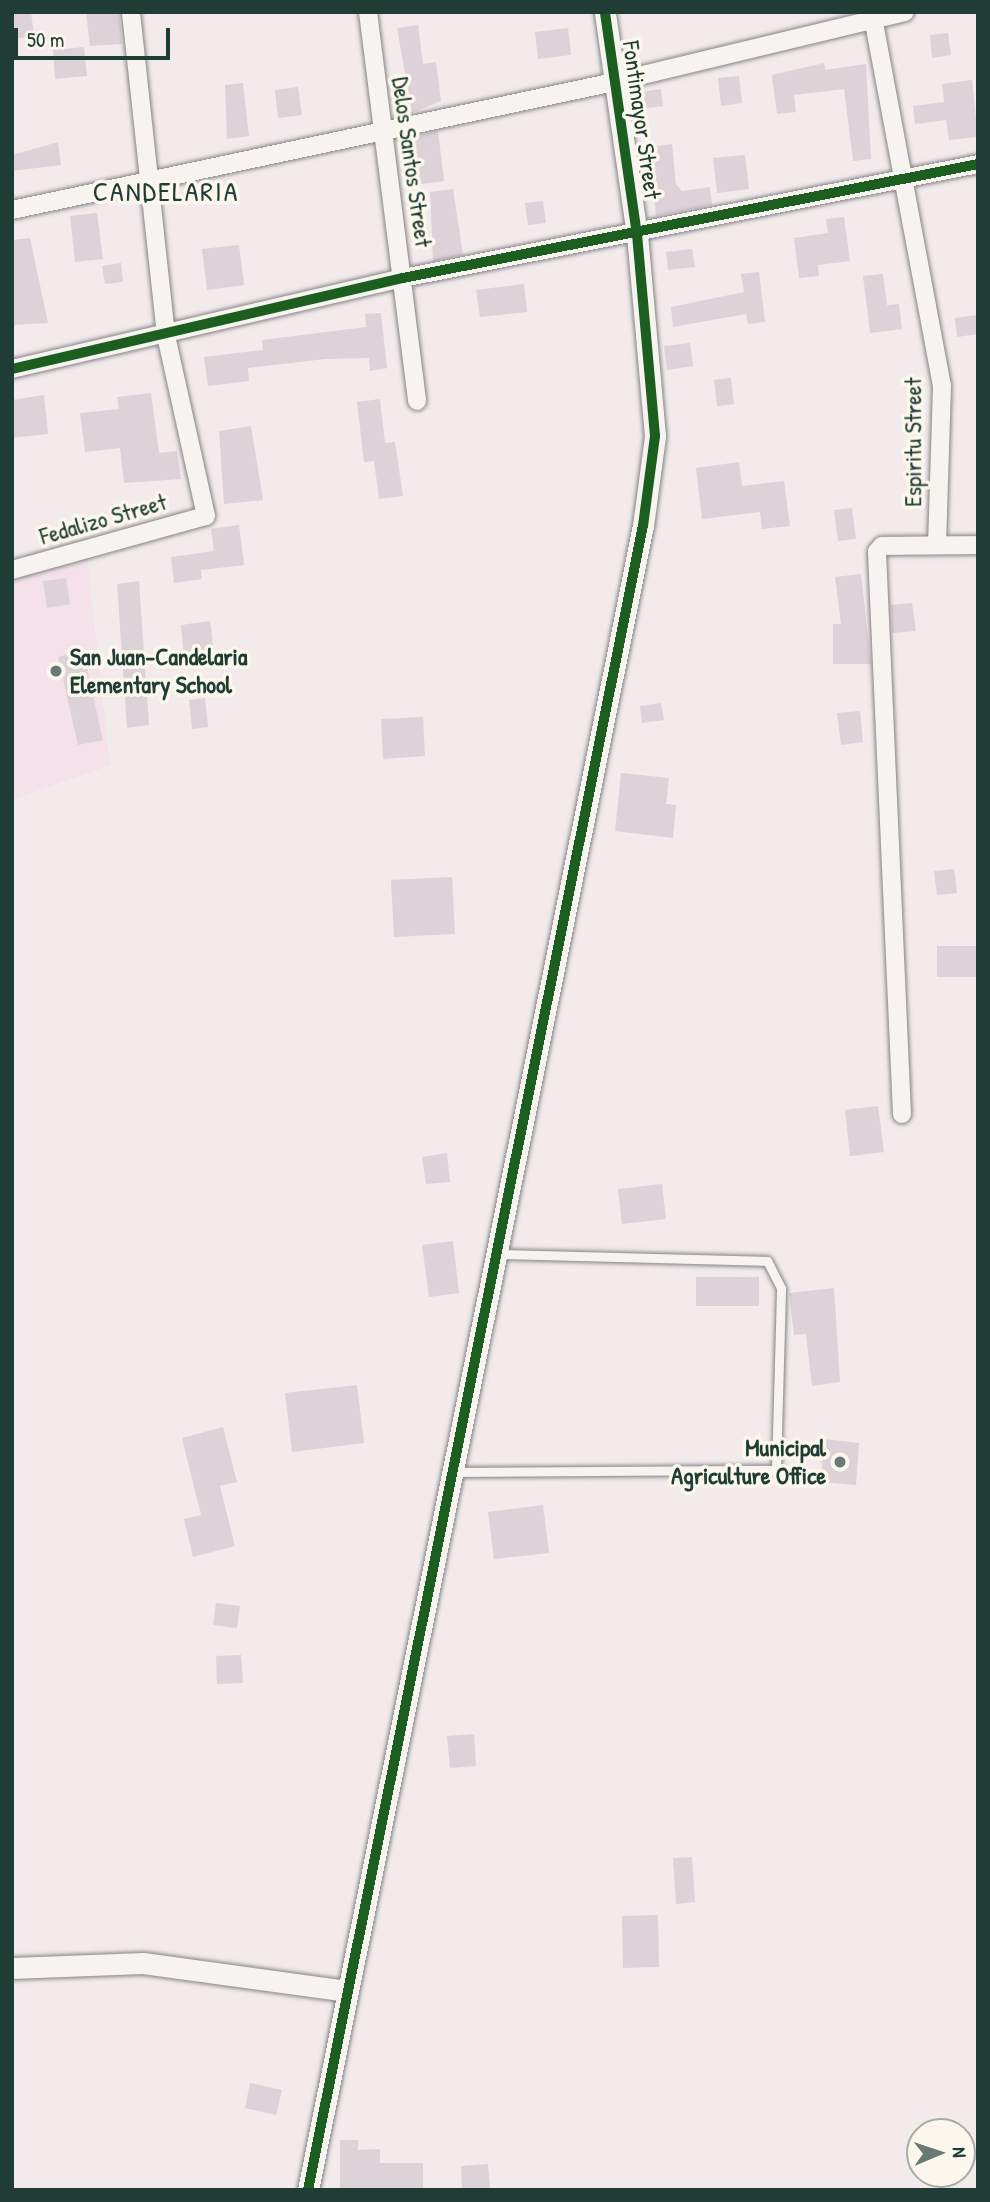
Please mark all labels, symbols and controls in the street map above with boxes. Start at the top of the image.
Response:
scale bar [18,14,173,58]
text: 50 m [27,25,64,54]
street label: Fontimayor Street [617,39,667,201]
street label: Delos Santos Street [386,75,438,249]
district label: CANDELARIA [94,174,238,208]
street label: Espiritu Street [899,377,927,507]
street label: Fedalizo Street [36,487,170,551]
place label: San Juan-Candelaria Elementary School [70,643,247,699]
marker: San Juan-Candelaria Elementary School [48,663,64,679]
place label: Municipal Agriculture Office [671,1434,826,1490]
marker: Municipal Agriculture Office [832,1454,848,1470]
north arrow [906,2118,976,2188]
text: N [947,2147,973,2158]

